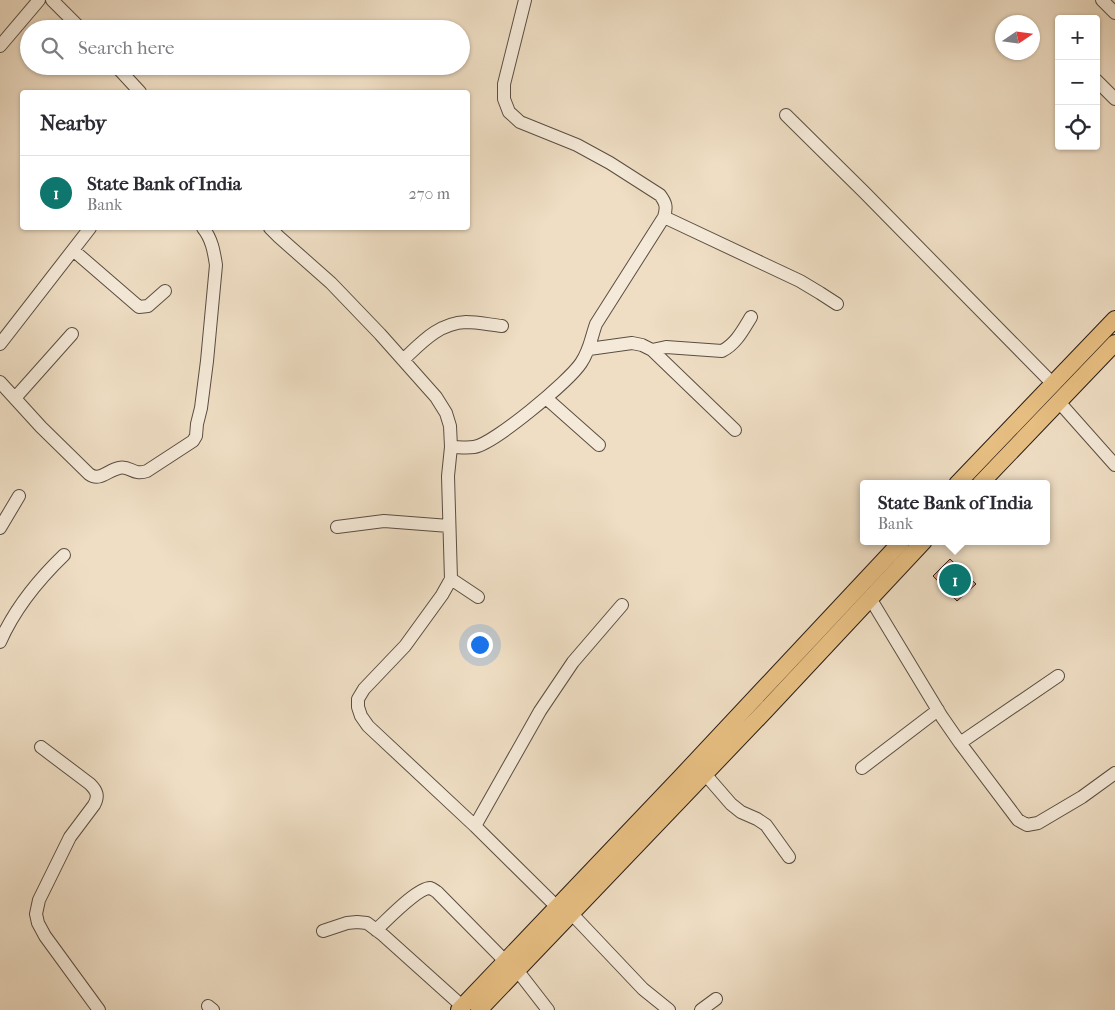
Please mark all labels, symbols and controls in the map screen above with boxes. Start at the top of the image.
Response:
north arrow [995,15,1040,60]
map controls [1055,15,1100,150]
button: + [1055,15,1100,60]
search box [20,20,470,75]
icon: search [38,34,66,62]
text: Search here [78,37,174,59]
button: − [1055,60,1100,105]
button: locate [1055,105,1100,150]
text: Nearby [40,111,106,135]
text: State Bank of India [87,173,242,195]
text: 1 [53,184,59,203]
text: 270 m [409,184,450,203]
text: Bank [87,195,122,214]
popup [860,480,1050,545]
text: State Bank of India [878,492,1032,514]
text: Bank [878,514,913,533]
pin: 1 [939,561,971,599]
your location [467,632,493,658]

